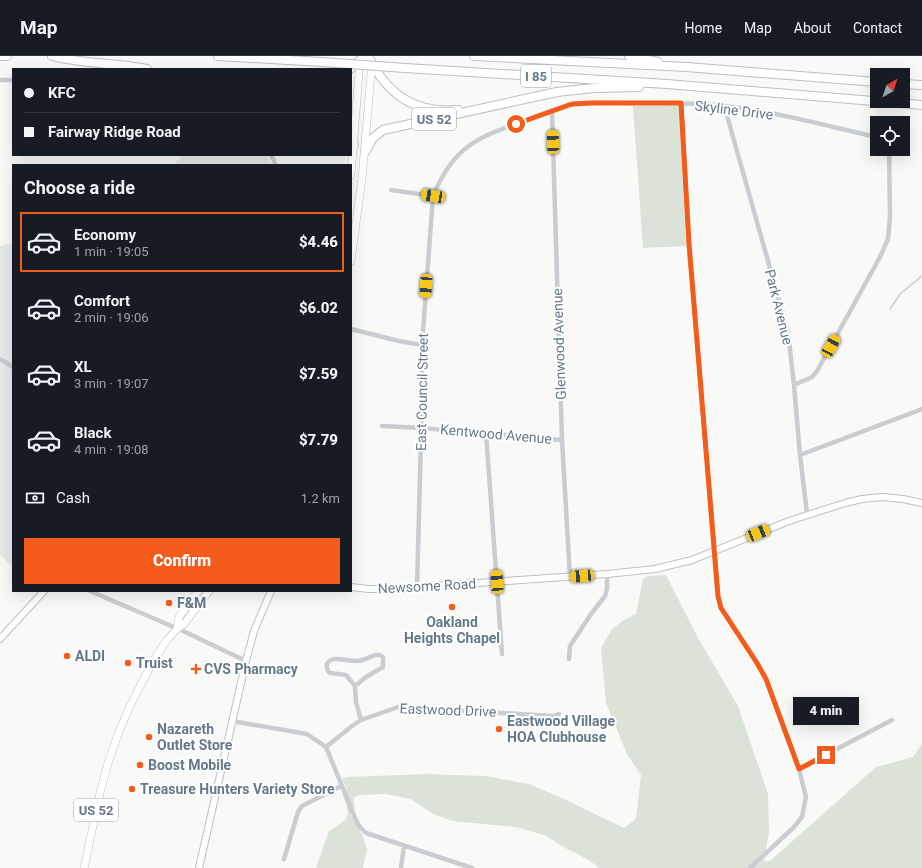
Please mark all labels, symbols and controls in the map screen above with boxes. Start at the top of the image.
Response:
text: Map [20,16,58,39]
text: Home [684,20,722,36]
text: Map [744,20,772,36]
text: About [794,20,831,36]
text: Contact [853,20,902,36]
road number: I 85 [521,65,551,87]
north arrow [870,68,910,108]
map controls [870,68,910,156]
text: KFC [48,84,76,102]
street label: Skyline Drive [694,97,774,123]
road number: US 52 [412,108,456,130]
route start [507,115,525,133]
button: locate [870,116,910,156]
text: Fairway Ridge Road [48,123,181,141]
car [547,130,559,154]
text: Choose a ride [24,177,135,198]
car [420,188,446,204]
icon: car [26,224,62,260]
text: Economy [74,226,136,244]
text: $4.46 [299,233,338,251]
text: 1 min · 19:05 [74,244,149,259]
street label: Park Avenue [762,267,796,347]
car [419,274,433,298]
street label: Glenwood Avenue [549,288,569,400]
icon: car [26,290,62,326]
text: Comfort [74,292,130,310]
text: $6.02 [299,299,338,317]
text: 2 min · 19:06 [74,310,149,325]
street label: East Council Street [413,332,431,451]
car [820,333,842,359]
icon: car [26,356,62,392]
text: XL [74,358,92,376]
text: $7.59 [299,365,338,383]
text: 3 min · 19:07 [74,376,149,391]
street label: Kentwood Avenue [440,421,552,447]
icon: car [26,422,62,458]
text: Black [74,424,111,442]
text: $7.79 [299,431,338,449]
text: 4 min · 19:08 [74,442,149,457]
icon: cash [24,487,46,509]
text: Cash [56,489,90,507]
text: 1.2 km [301,491,340,506]
car [745,523,771,543]
button: Confirm [24,538,340,584]
car [570,569,594,583]
car [490,570,504,594]
street label: Newsome Road [377,575,477,597]
place label: F&M [177,595,206,611]
marker: F&M [164,598,174,608]
marker: Oakland Heights Chapel [447,602,457,612]
place label: Oakland Heights Chapel [404,614,500,646]
place label: ALDI [75,648,105,664]
marker: ALDI [62,651,72,661]
place label: Truist [136,655,173,671]
marker: Truist [123,658,133,668]
place label: CVS Pharmacy [204,661,299,677]
marker: CVS Pharmacy [191,664,201,674]
callout: 4 min [793,697,859,725]
street label: Eastwood Drive [399,700,497,720]
text: 4 min [810,703,842,718]
place label: Eastwood Village HOA Clubhouse [507,713,615,745]
place label: Nazareth Outlet Store [157,721,233,753]
marker: Eastwood Village HOA Clubhouse [494,724,504,734]
marker: Nazareth Outlet Store [144,732,154,742]
route end [817,746,835,764]
place label: Boost Mobile [148,757,232,773]
marker: Boost Mobile [135,760,145,770]
place label: Treasure Hunters Variety Store [140,781,335,797]
marker: Treasure Hunters Variety Store [127,784,137,794]
road number: US 52 [74,799,118,821]

